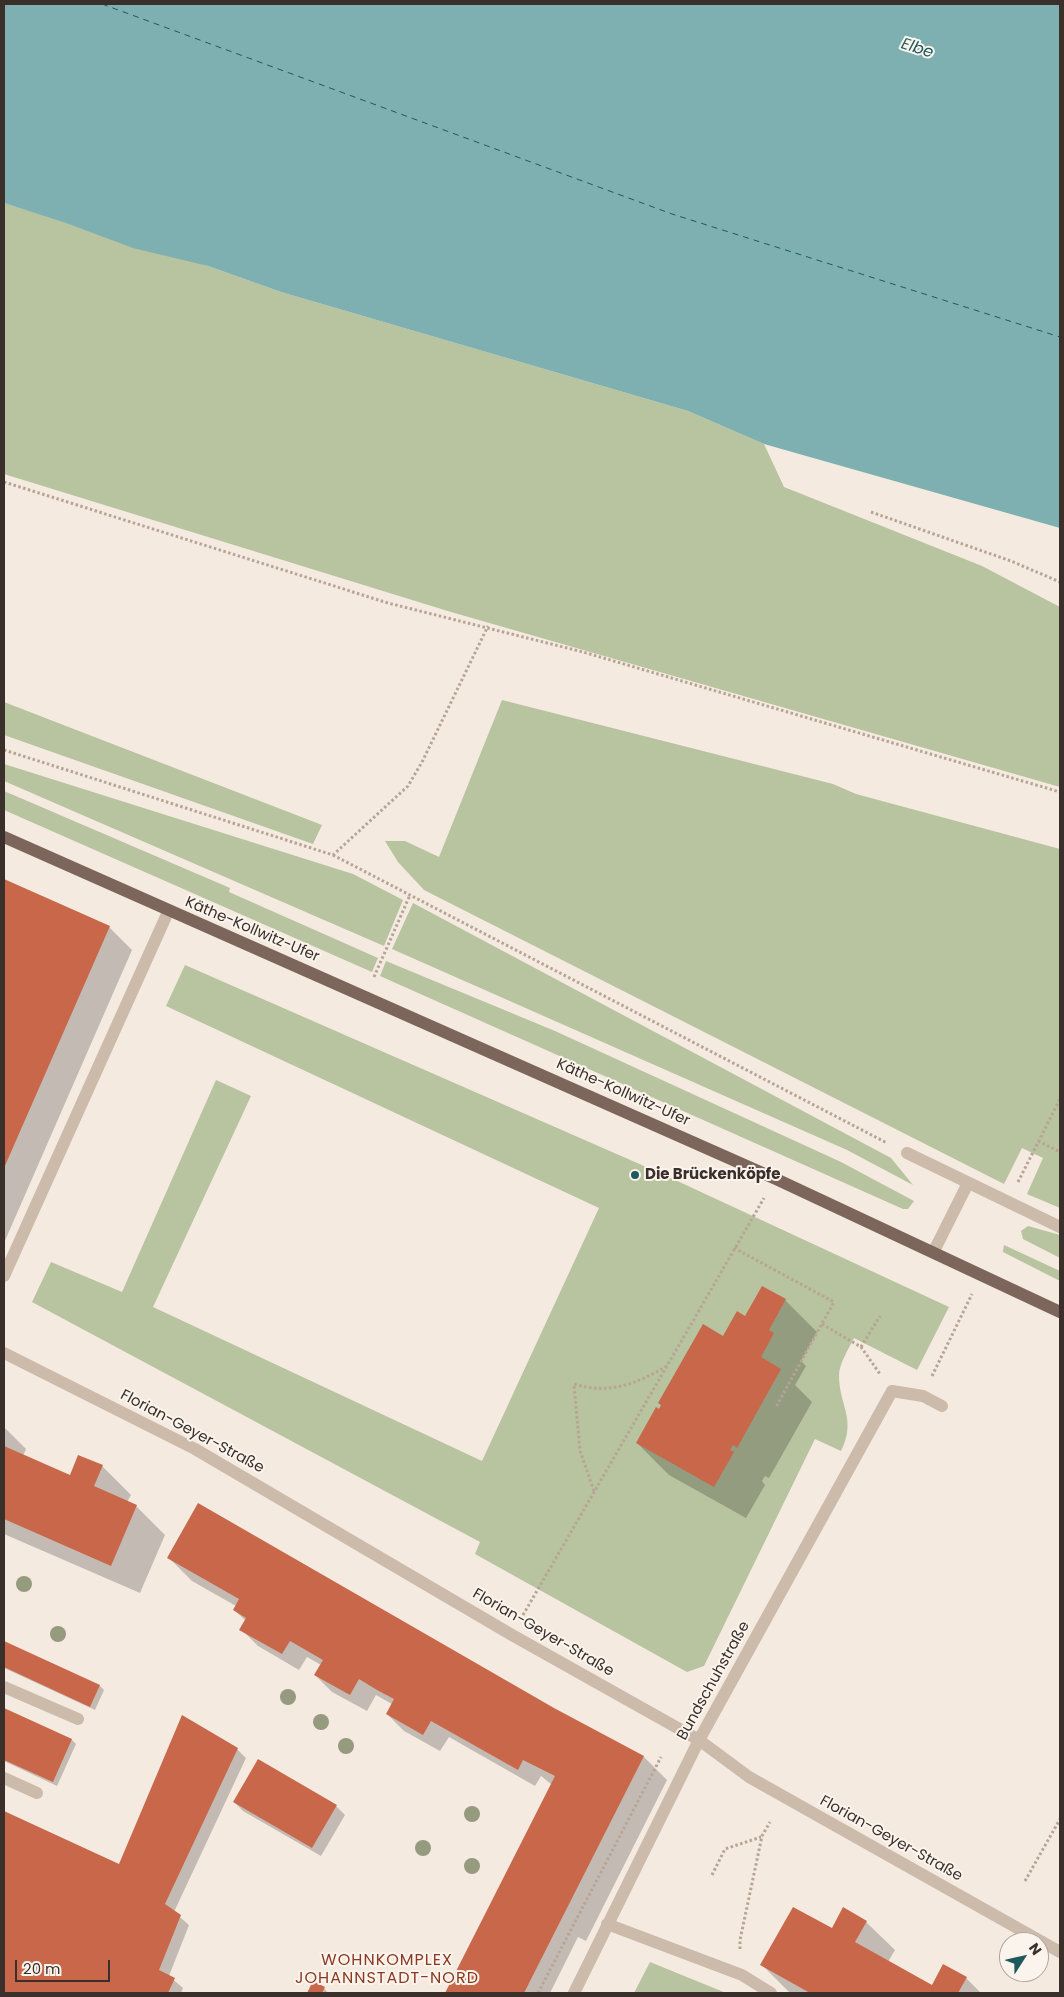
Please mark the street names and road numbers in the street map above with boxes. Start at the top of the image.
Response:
street label: Käthe-Kollwitz-Ufer [182,894,322,966]
street label: Käthe-Kollwitz-Ufer [553,1055,693,1131]
street label: Florian-Geyer-Straße [117,1386,267,1478]
street label: Florian-Geyer-Straße [469,1585,617,1681]
street label: Bundschuhstraße [674,1619,754,1743]
street label: Florian-Geyer-Straße [817,1792,965,1886]

